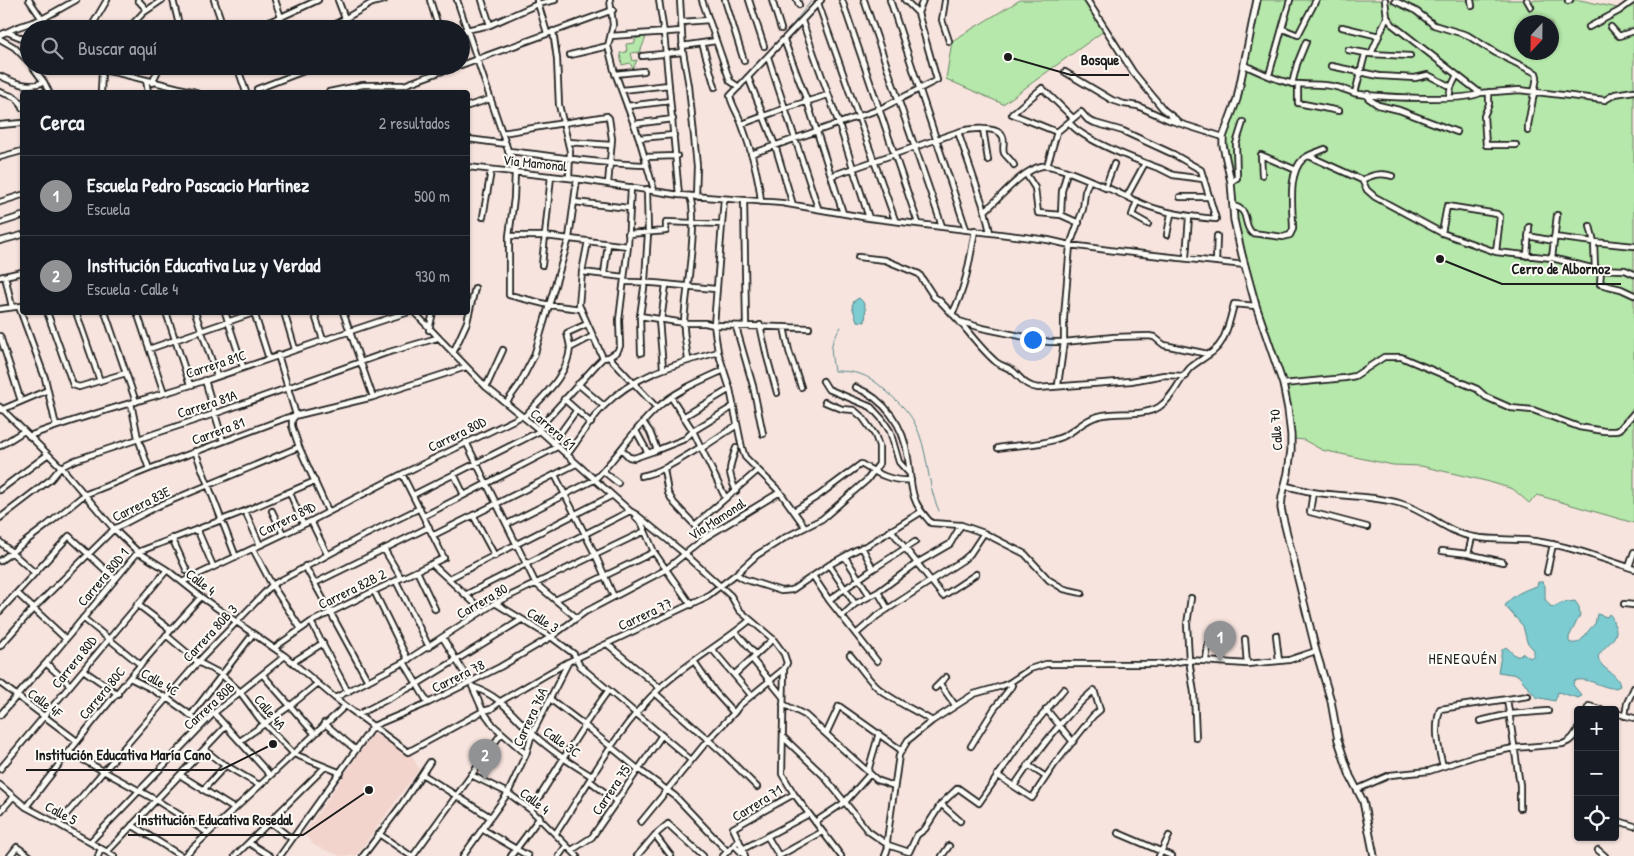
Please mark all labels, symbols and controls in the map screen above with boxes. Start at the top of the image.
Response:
north arrow [1514,15,1559,60]
search box [20,20,470,75]
icon: search [38,34,66,62]
text: Buscar aquí [78,35,157,61]
callout: Bosque [1071,45,1129,75]
text: Bosque [1081,49,1119,71]
text: Cerca [40,108,84,137]
text: 2 resultados [379,112,450,134]
street label: Vía Mamonal [502,150,568,175]
text: Escuela Pedro Pascacio Martinez [87,172,309,198]
text: 1 [53,185,59,207]
text: 500 m [414,185,450,207]
text: Escuela [87,198,130,220]
text: Institución Educativa Luz y Verdad [87,252,320,278]
callout: Cerro de Albornoz [1502,254,1621,284]
text: Cerro de Albornoz [1511,258,1611,279]
text: 2 [52,265,60,287]
text: 930 m [415,265,450,287]
text: Escuela · Calle 4 [87,278,178,300]
your location [1020,327,1046,353]
street label: Carrera 81C [183,345,249,382]
street label: Carrera 81A [175,385,239,422]
street label: Carrera 61 [527,404,580,454]
street label: Calle 70 [1265,409,1286,451]
street label: Carrera 80D [424,411,489,456]
street label: Carrera 81 [189,412,247,449]
street label: Carrera 83E [109,481,173,526]
street label: Vía Mamonal [685,493,749,544]
street label: Carrera 89D [255,496,319,541]
street label: Carrera 80D 1 [73,543,133,610]
street label: Calle 4 [182,564,220,599]
street label: Carrera 82B 2 [315,564,389,613]
street label: Carrera 80 [453,578,511,623]
street label: Carrera 77 [615,593,675,634]
street label: Carrera 80B 3 [178,600,241,666]
street label: Calle 3 [524,602,563,637]
pin: 1 [1204,621,1236,662]
street label: Carrera 80D [47,631,101,692]
district label: HENEQUÉN [1429,648,1497,669]
street label: Carrera 78 [428,655,487,696]
street label: Carrera 80C [74,662,130,723]
street label: Calle 4C [138,663,183,700]
street label: Carrera 80B [179,677,238,734]
street label: Calle 4F [24,683,67,722]
street label: Carrera 76A [508,684,552,749]
street label: Calle 4A [250,690,291,733]
map controls [1574,706,1619,841]
button: + [1574,706,1619,751]
street label: Calle 3C [540,722,585,762]
pin: 2 [469,739,501,780]
callout: Institución Educativa María Cano [26,740,221,770]
text: Institución Educativa María Cano [35,744,211,765]
button: − [1574,751,1619,796]
street label: Carrera 75 [587,761,634,818]
street label: Carrera 71 [728,780,785,825]
street label: Calle 4 [516,783,554,818]
street label: Calle 5 [42,796,81,829]
button: locate [1574,796,1619,841]
callout: Institución Educativa Rosedal [128,805,303,835]
text: Institución Educativa Rosedal [137,809,294,830]

